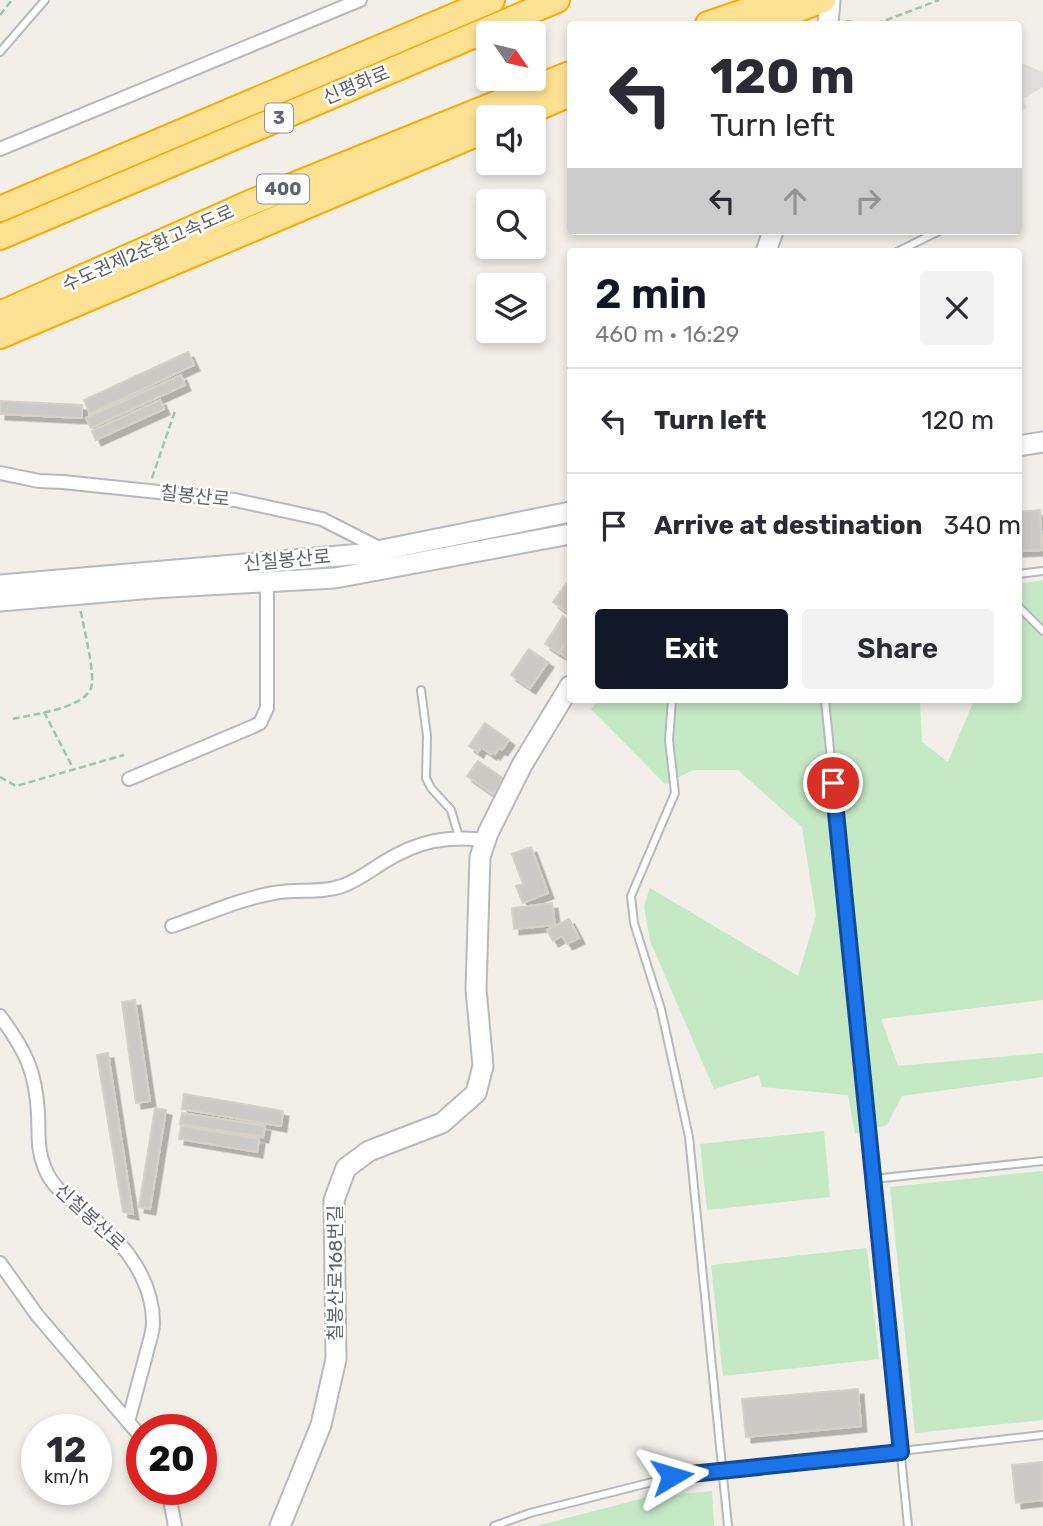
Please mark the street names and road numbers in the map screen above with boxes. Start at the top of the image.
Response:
street label: 신평화로 [319,61,393,109]
road number: 3 [265,104,293,132]
road number: 400 [257,174,309,204]
street label: 수도권제2순환고속도로 [58,200,238,296]
street label: 칠봉산로 [159,481,231,511]
street label: 신칠봉산로 [242,545,332,575]
street label: 신칠봉산로 [50,1179,130,1255]
street label: 칠봉산로168번길 [324,1205,347,1341]

